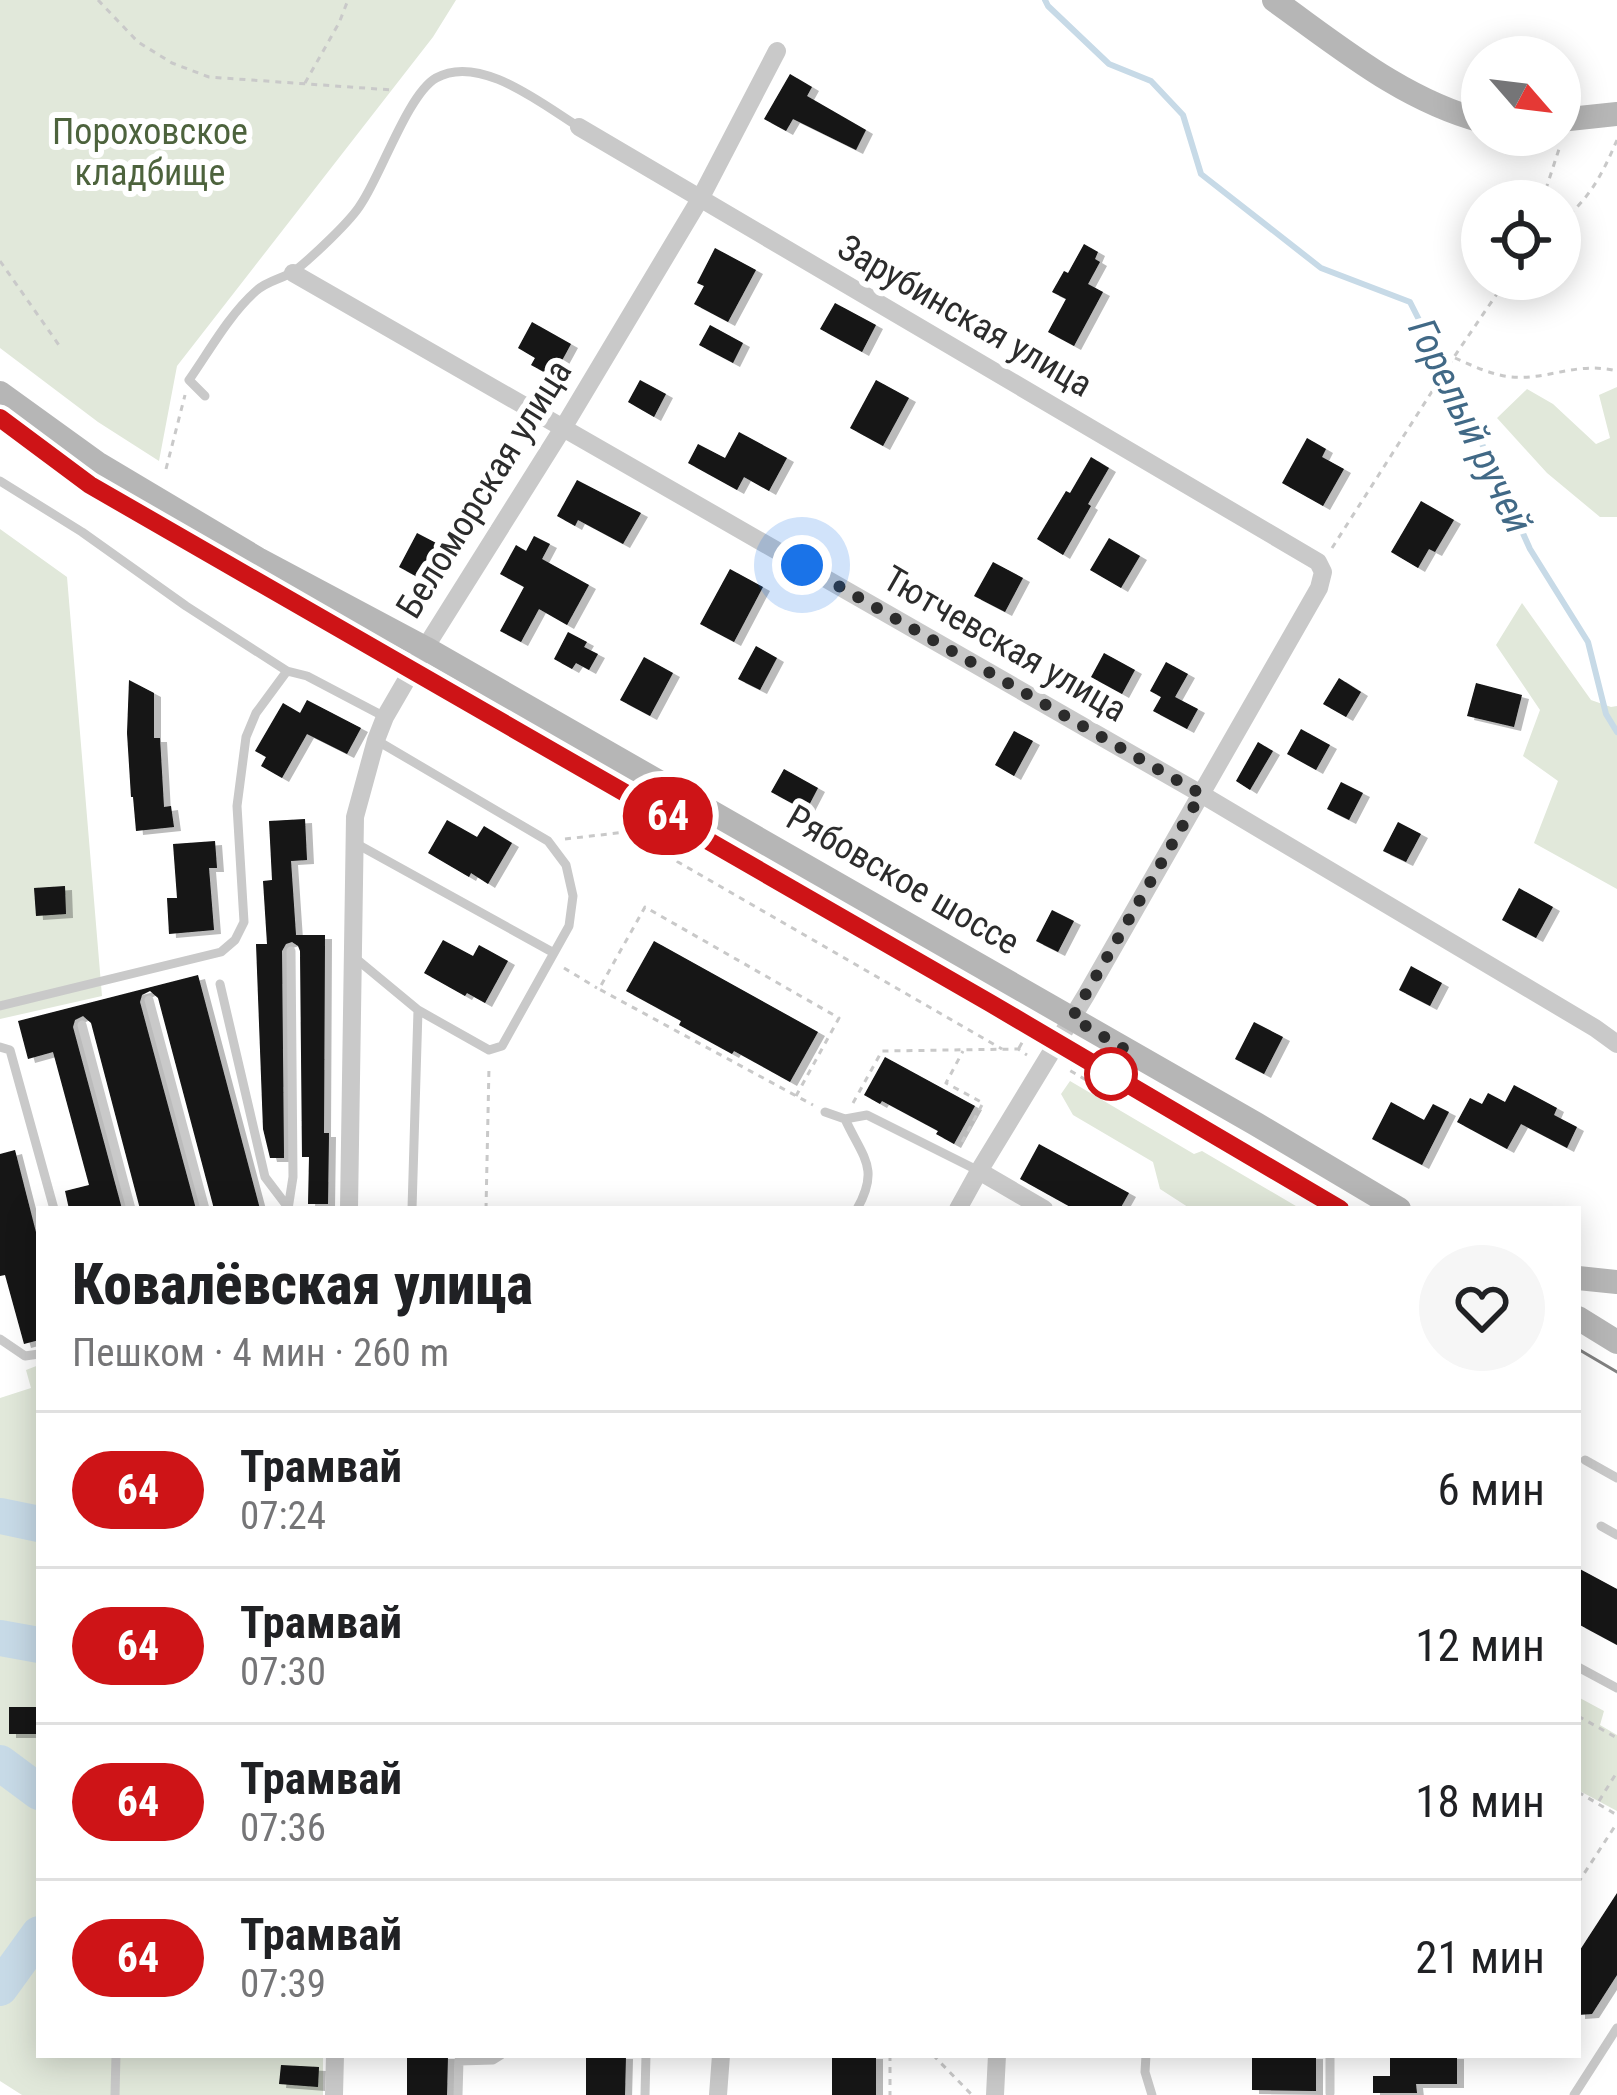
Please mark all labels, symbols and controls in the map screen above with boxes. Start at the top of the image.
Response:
north arrow [1461,36,1581,156]
map controls [1461,36,1581,300]
park label: Пороховское кладбище [52,111,248,194]
button: locate [1461,180,1581,300]
street label: Зарубинская улица [831,226,1099,406]
water label: Горелый ручей [1398,311,1542,541]
street label: Беломорская улица [388,352,580,626]
your location [772,535,832,595]
street label: Тютчевская улица [876,557,1134,731]
line badge: 64 [614,777,722,855]
text: 64 [647,791,689,840]
street label: Рябовское шоссе [779,796,1027,964]
unlabelled marker [1086,1049,1136,1099]
button: heart [1419,1245,1545,1371]
text: Ковалёвская улица [72,1251,533,1318]
text: Пешком · 4 мин · 260 m [72,1330,449,1376]
text: Трамвай [240,1440,402,1493]
text: 6 мин [1438,1463,1545,1516]
text: 64 [117,1465,159,1514]
text: 07:24 [240,1493,326,1539]
text: Трамвай [240,1596,402,1649]
text: 12 мин [1415,1619,1545,1672]
text: 64 [117,1621,159,1670]
text: 07:30 [240,1649,326,1695]
text: Трамвай [240,1752,402,1805]
text: 18 мин [1415,1775,1545,1828]
text: 64 [117,1777,159,1826]
text: 07:36 [240,1805,326,1851]
text: Трамвай [240,1908,402,1961]
text: 21 мин [1415,1931,1545,1984]
text: 64 [117,1933,159,1982]
text: 07:39 [240,1961,326,2007]

